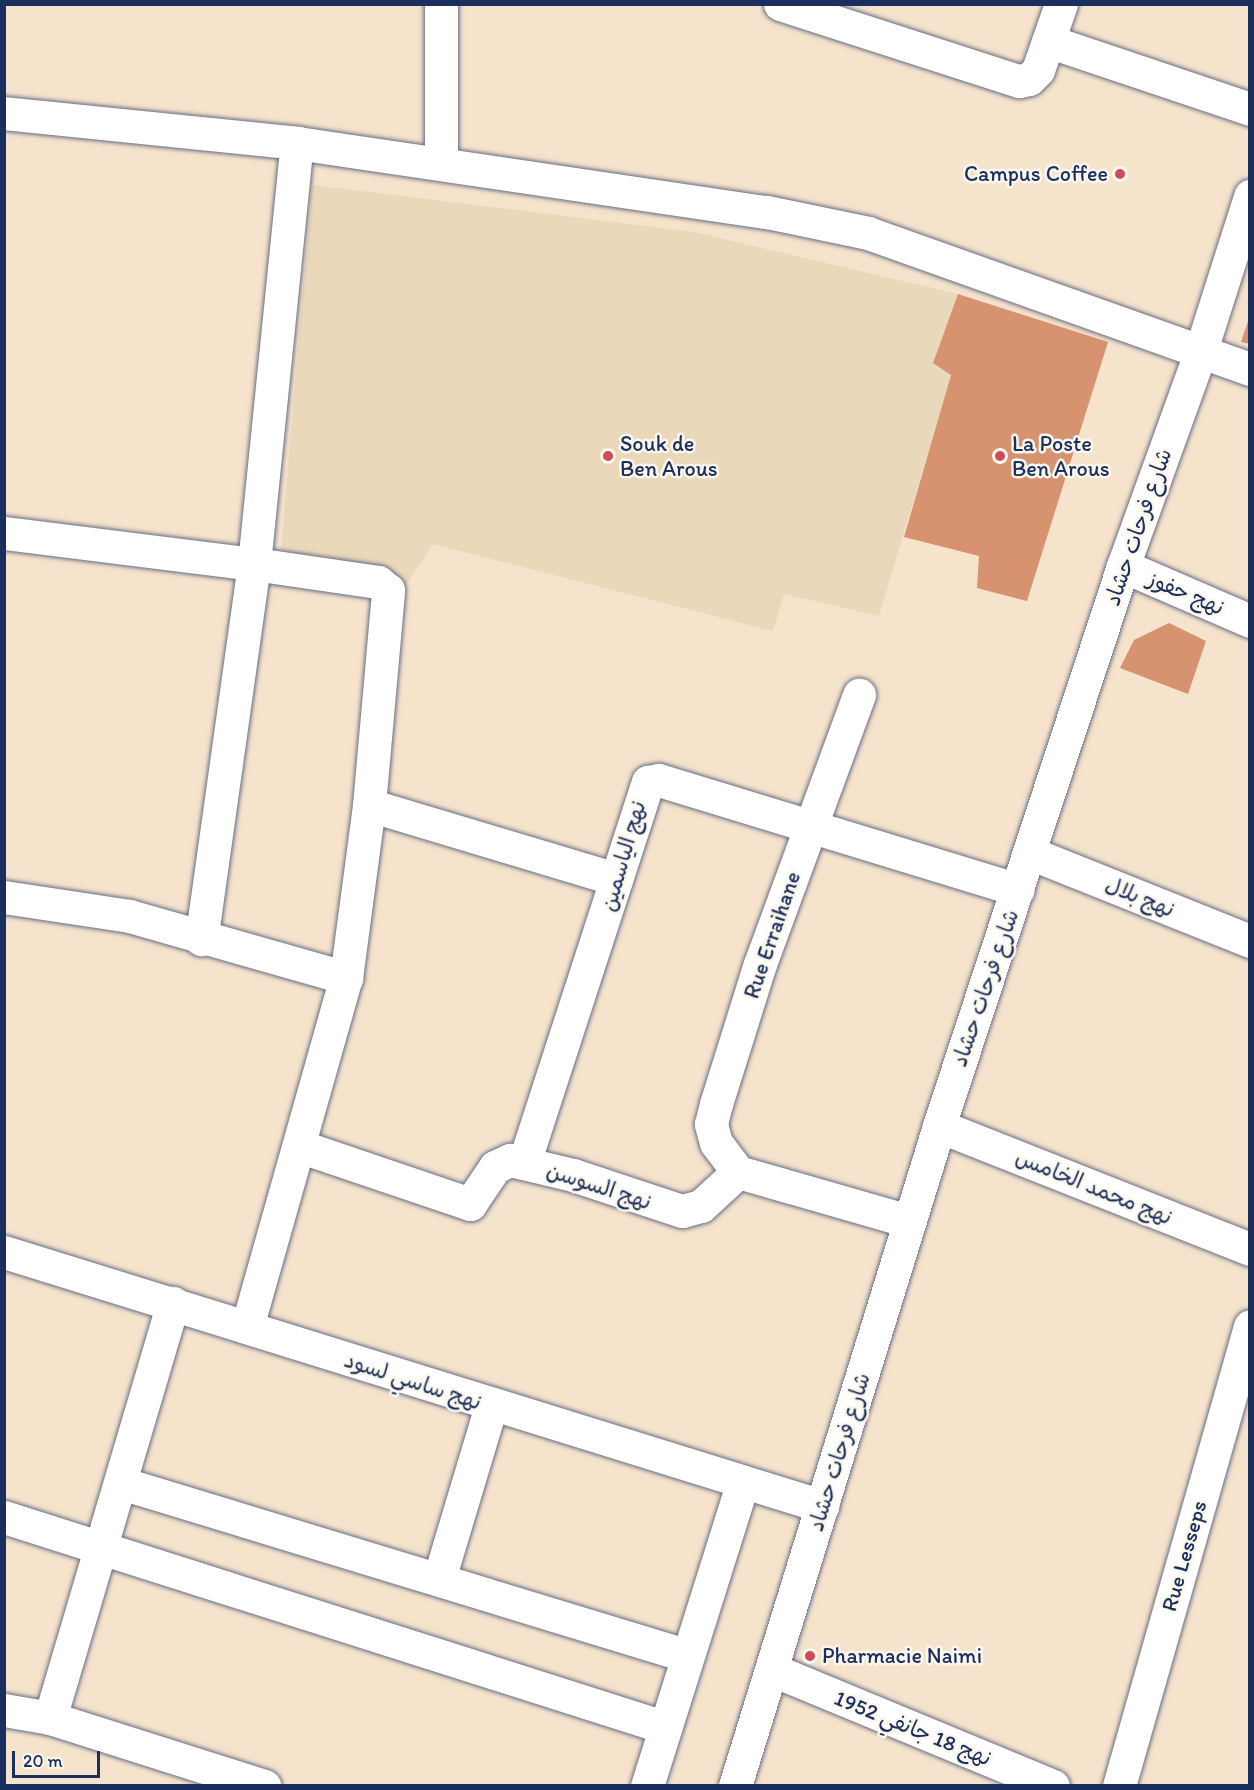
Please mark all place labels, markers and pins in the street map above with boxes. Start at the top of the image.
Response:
place label: Campus Coffee [964,161,1108,187]
marker: Campus Coffee [1113,167,1127,181]
place label: Souk de Ben Arous [620,430,718,482]
place label: La Poste Ben Arous [1012,430,1110,482]
marker: Souk de Ben Arous [601,449,615,463]
marker: La Poste Ben Arous [993,449,1007,463]
place label: Pharmacie Naimi [822,1643,983,1669]
marker: Pharmacie Naimi [803,1649,817,1663]

